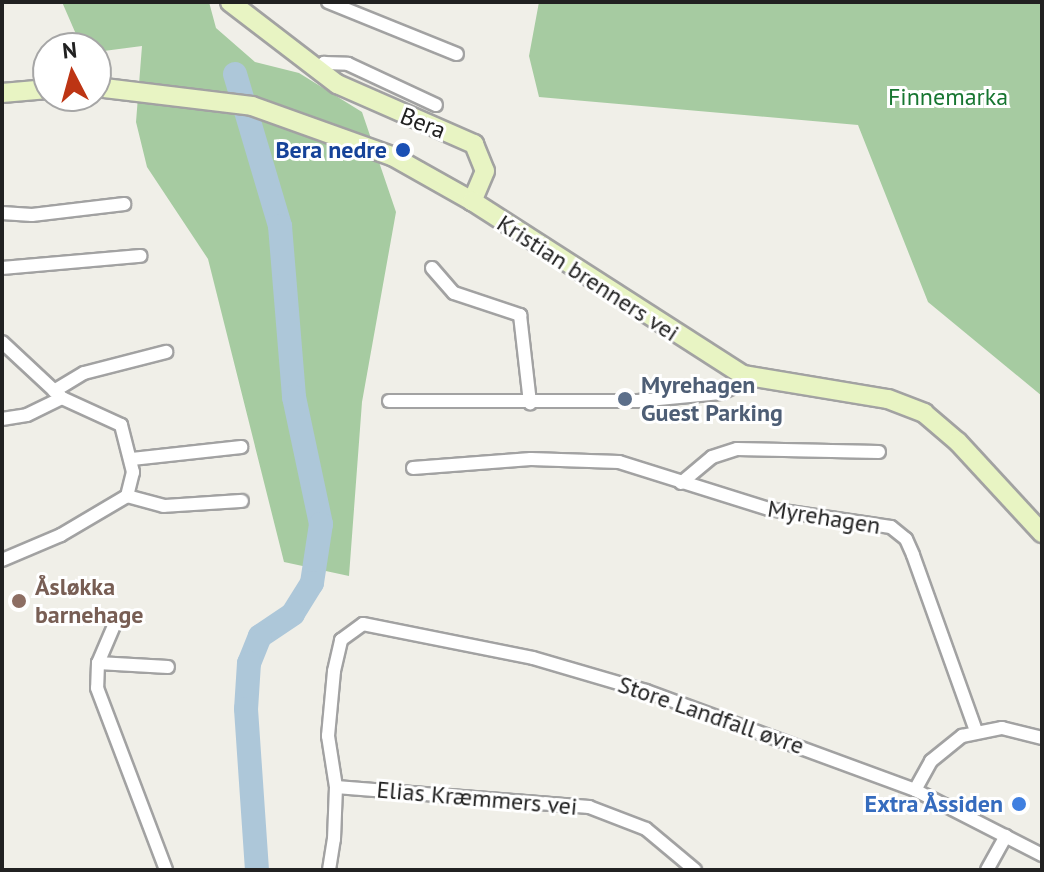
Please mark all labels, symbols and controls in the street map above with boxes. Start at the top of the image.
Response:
north arrow [32,32,112,112]
text: N [61,35,78,65]
park label: Finnemarka [888,83,1008,111]
street label: Bera [396,101,450,145]
place label: Bera nedre [275,136,387,164]
marker: Bera nedre [394,141,412,159]
street label: Kristian brenners vei [492,208,684,348]
place label: Myrehagen Guest Parking [641,371,783,427]
marker: Myrehagen Guest Parking [616,390,634,408]
street label: Myrehagen [766,494,882,540]
place label: Åsløkka barnehage [35,573,144,629]
marker: Åsløkka barnehage [10,592,28,610]
street label: Store Landfall øvre [614,670,808,760]
street label: Elias Kræmmers vei [375,775,579,821]
place label: Extra Åssiden [864,790,1003,818]
marker: Extra Åssiden [1010,795,1028,813]

